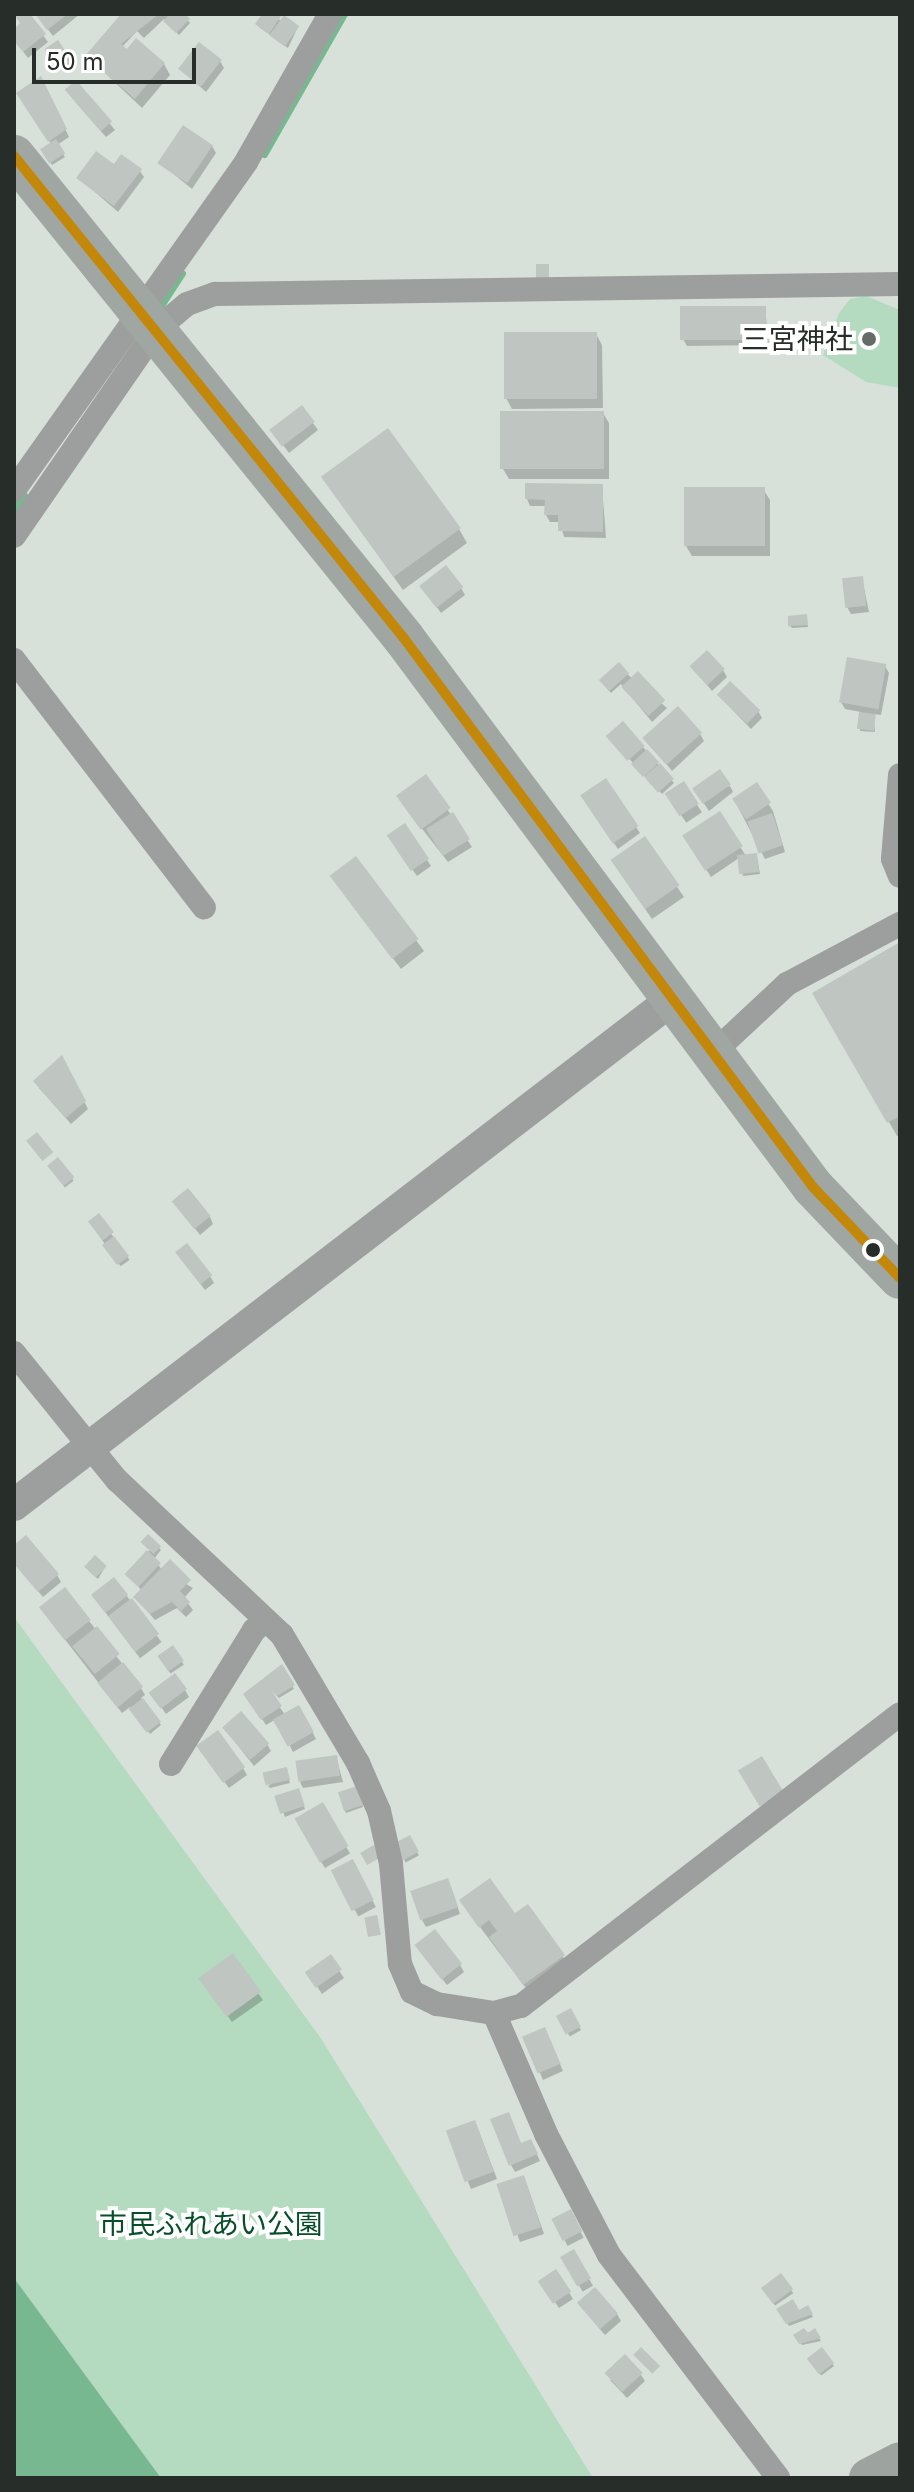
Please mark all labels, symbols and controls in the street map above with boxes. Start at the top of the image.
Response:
scale bar [36,32,200,82]
text: 50 m [46,47,104,76]
place label: 三宮神社 [741,322,853,356]
marker: 三宮神社 [860,330,878,348]
unlabelled marker [865,1242,881,1258]
park label: 市民ふれあい公園 [99,2207,323,2241]

